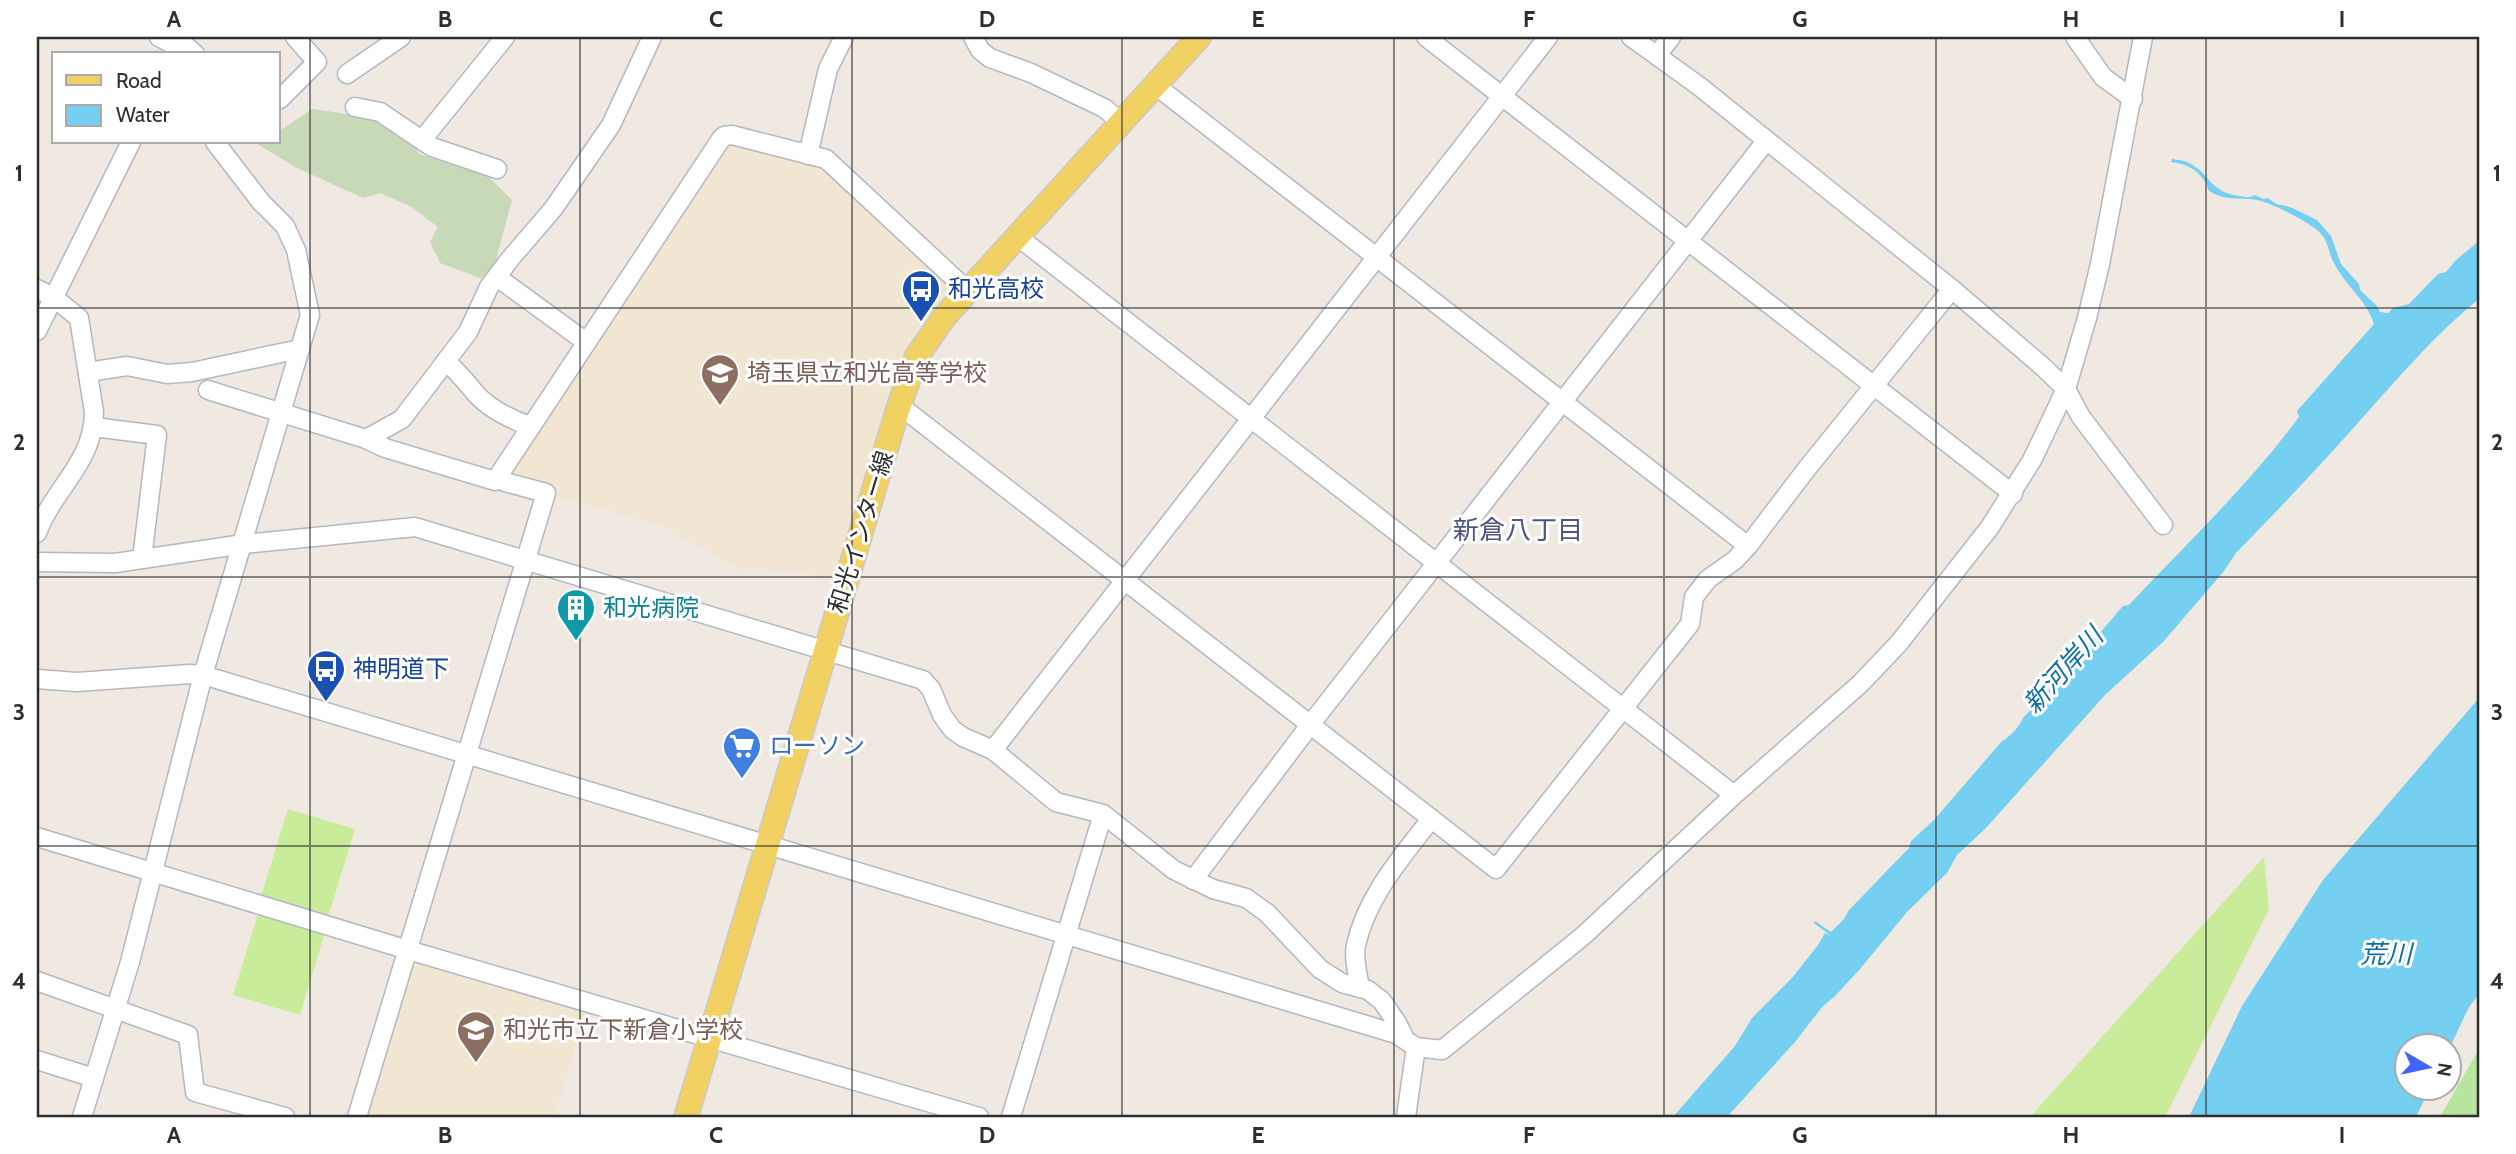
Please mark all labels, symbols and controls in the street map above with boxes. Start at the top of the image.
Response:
text: A [167,5,182,33]
text: B [438,5,452,33]
text: C [709,5,723,33]
text: D [979,5,995,33]
text: E [1251,5,1265,33]
text: F [1523,5,1535,33]
text: G [1792,5,1808,33]
text: H [2063,5,2079,33]
text: I [2339,5,2345,33]
legend [52,52,280,144]
text: Road [116,68,162,93]
text: Water [116,102,170,127]
text: 1 [15,159,23,187]
text: 1 [2493,159,2501,187]
bus stop icon: 和光高校 [900,268,942,323]
place label: 和光高校 [948,274,1044,303]
school or university icon: 埼玉県立和光高等学校 [699,352,741,407]
place label: 埼玉県立和光高等学校 [747,358,987,387]
text: 2 [13,428,25,456]
text: 2 [2491,428,2503,456]
street label: 和光インター線 [822,447,899,616]
district label: 新倉八丁目 [1453,514,1583,546]
building icon: 和光病院 [555,587,597,642]
place label: 和光病院 [603,593,699,622]
water label: 新河岸川 [2016,618,2112,719]
bus stop icon: 神明道下 [305,648,347,703]
place label: 神明道下 [353,654,449,683]
text: 3 [13,698,25,726]
text: 3 [2491,698,2503,726]
supermarket icon: ローソン [721,725,763,780]
place label: ローソン [769,731,865,760]
water label: 荒川 [2360,938,2415,970]
text: 4 [12,967,26,995]
text: 4 [2490,967,2504,995]
school or university icon: 和光市立下新倉小学校 [455,1009,497,1064]
place label: 和光市立下新倉小学校 [503,1015,743,1044]
north arrow [2394,1032,2464,1102]
text: N [2432,1061,2457,1078]
text: A [167,1121,182,1149]
text: B [438,1121,452,1149]
text: C [709,1121,723,1149]
text: D [979,1121,995,1149]
text: E [1251,1121,1265,1149]
text: F [1523,1121,1535,1149]
text: G [1792,1121,1808,1149]
text: H [2063,1121,2079,1149]
text: I [2339,1121,2345,1149]

